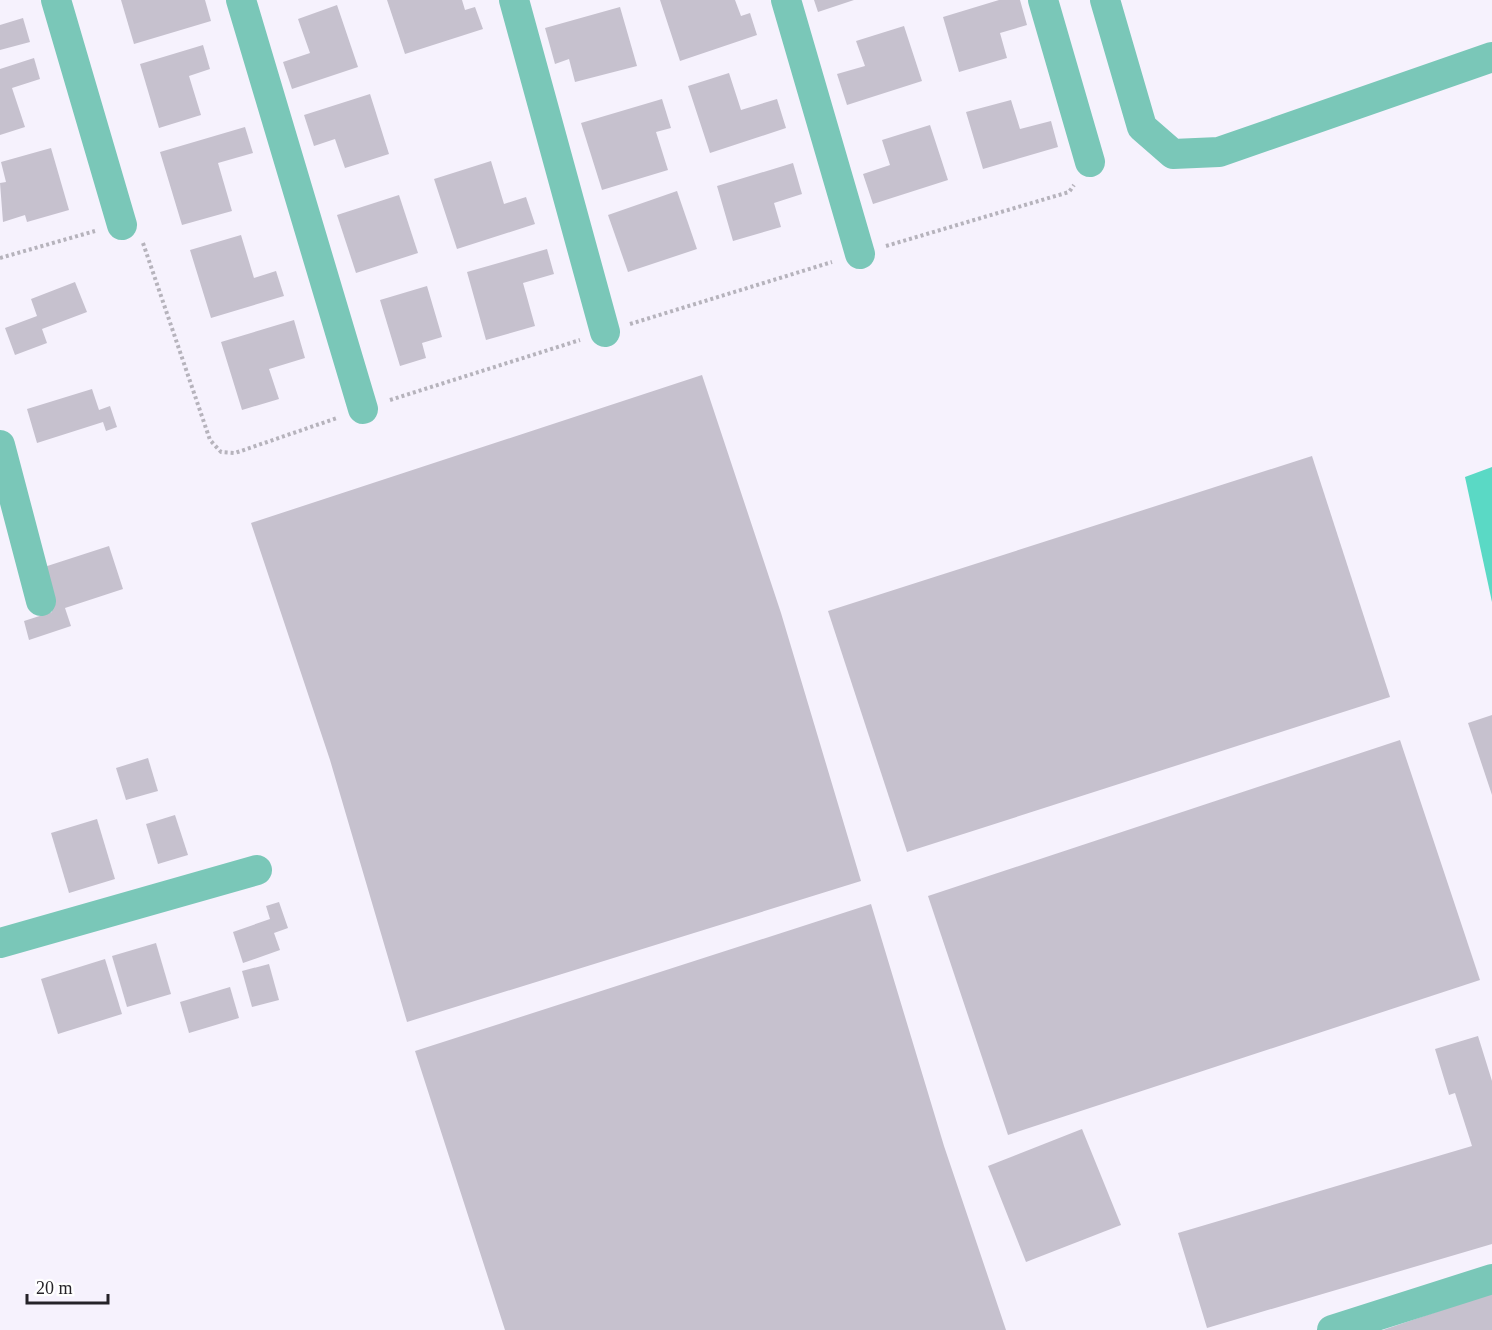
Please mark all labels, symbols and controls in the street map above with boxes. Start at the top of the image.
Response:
scale bar [27,1267,108,1305]
text: 20 m [36,1278,73,1298]

